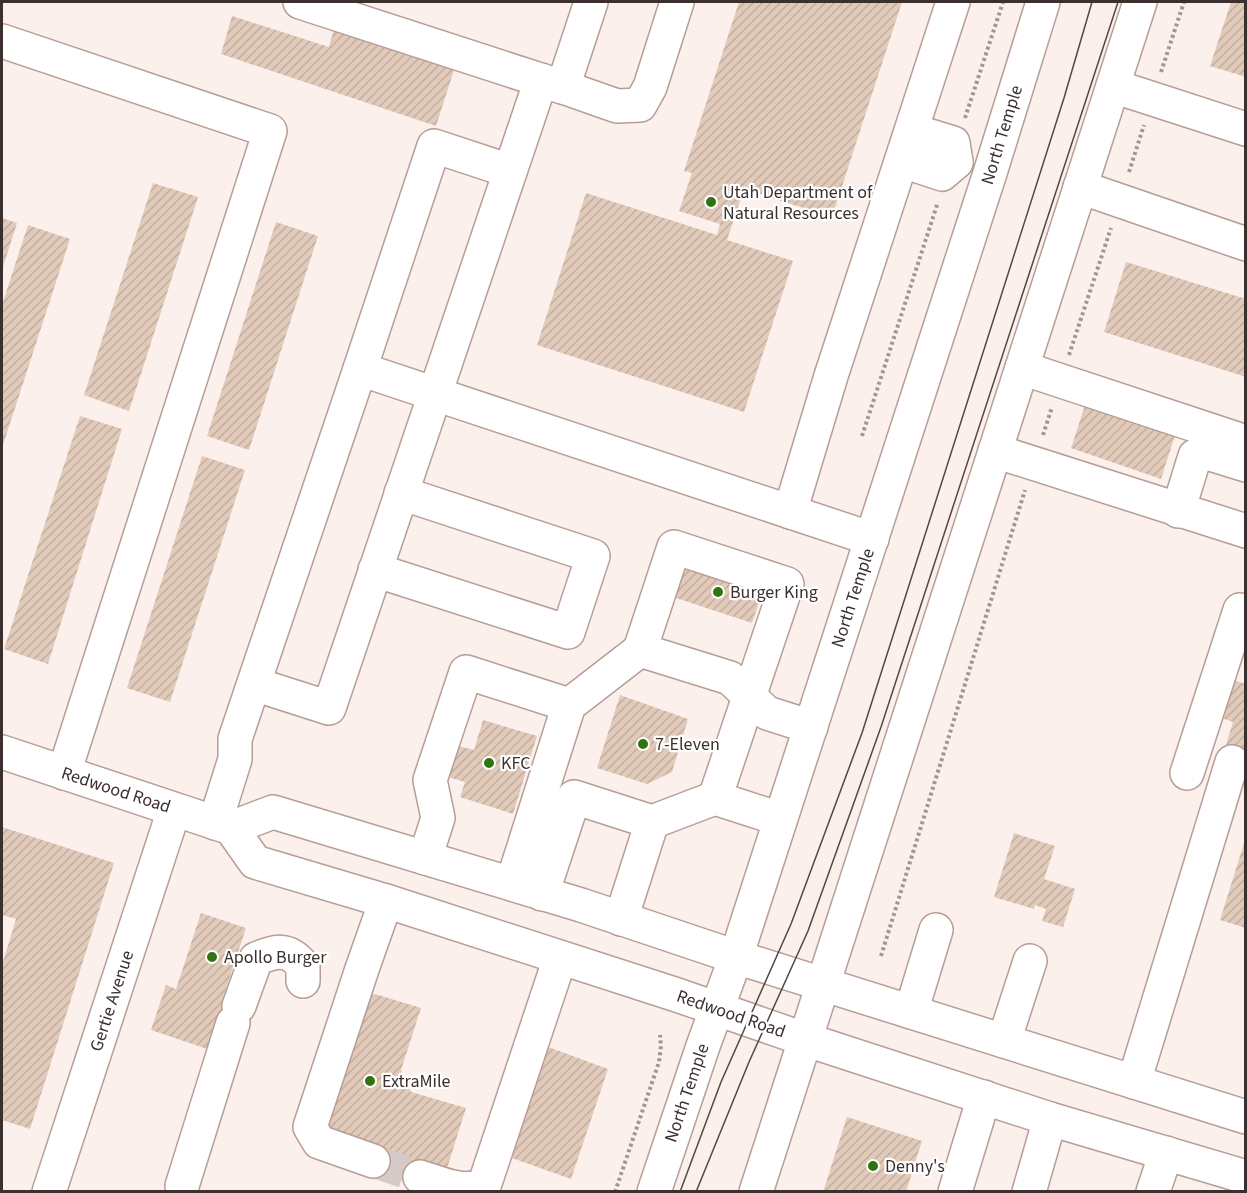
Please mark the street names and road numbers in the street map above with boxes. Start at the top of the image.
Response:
street label: North Temple [975,82,1029,188]
street label: North Temple [825,545,881,651]
street label: Redwood Road [58,761,174,819]
street label: Gertie Avenue [84,947,140,1055]
street label: Redwood Road [673,984,789,1044]
street label: North Temple [658,1040,716,1146]

